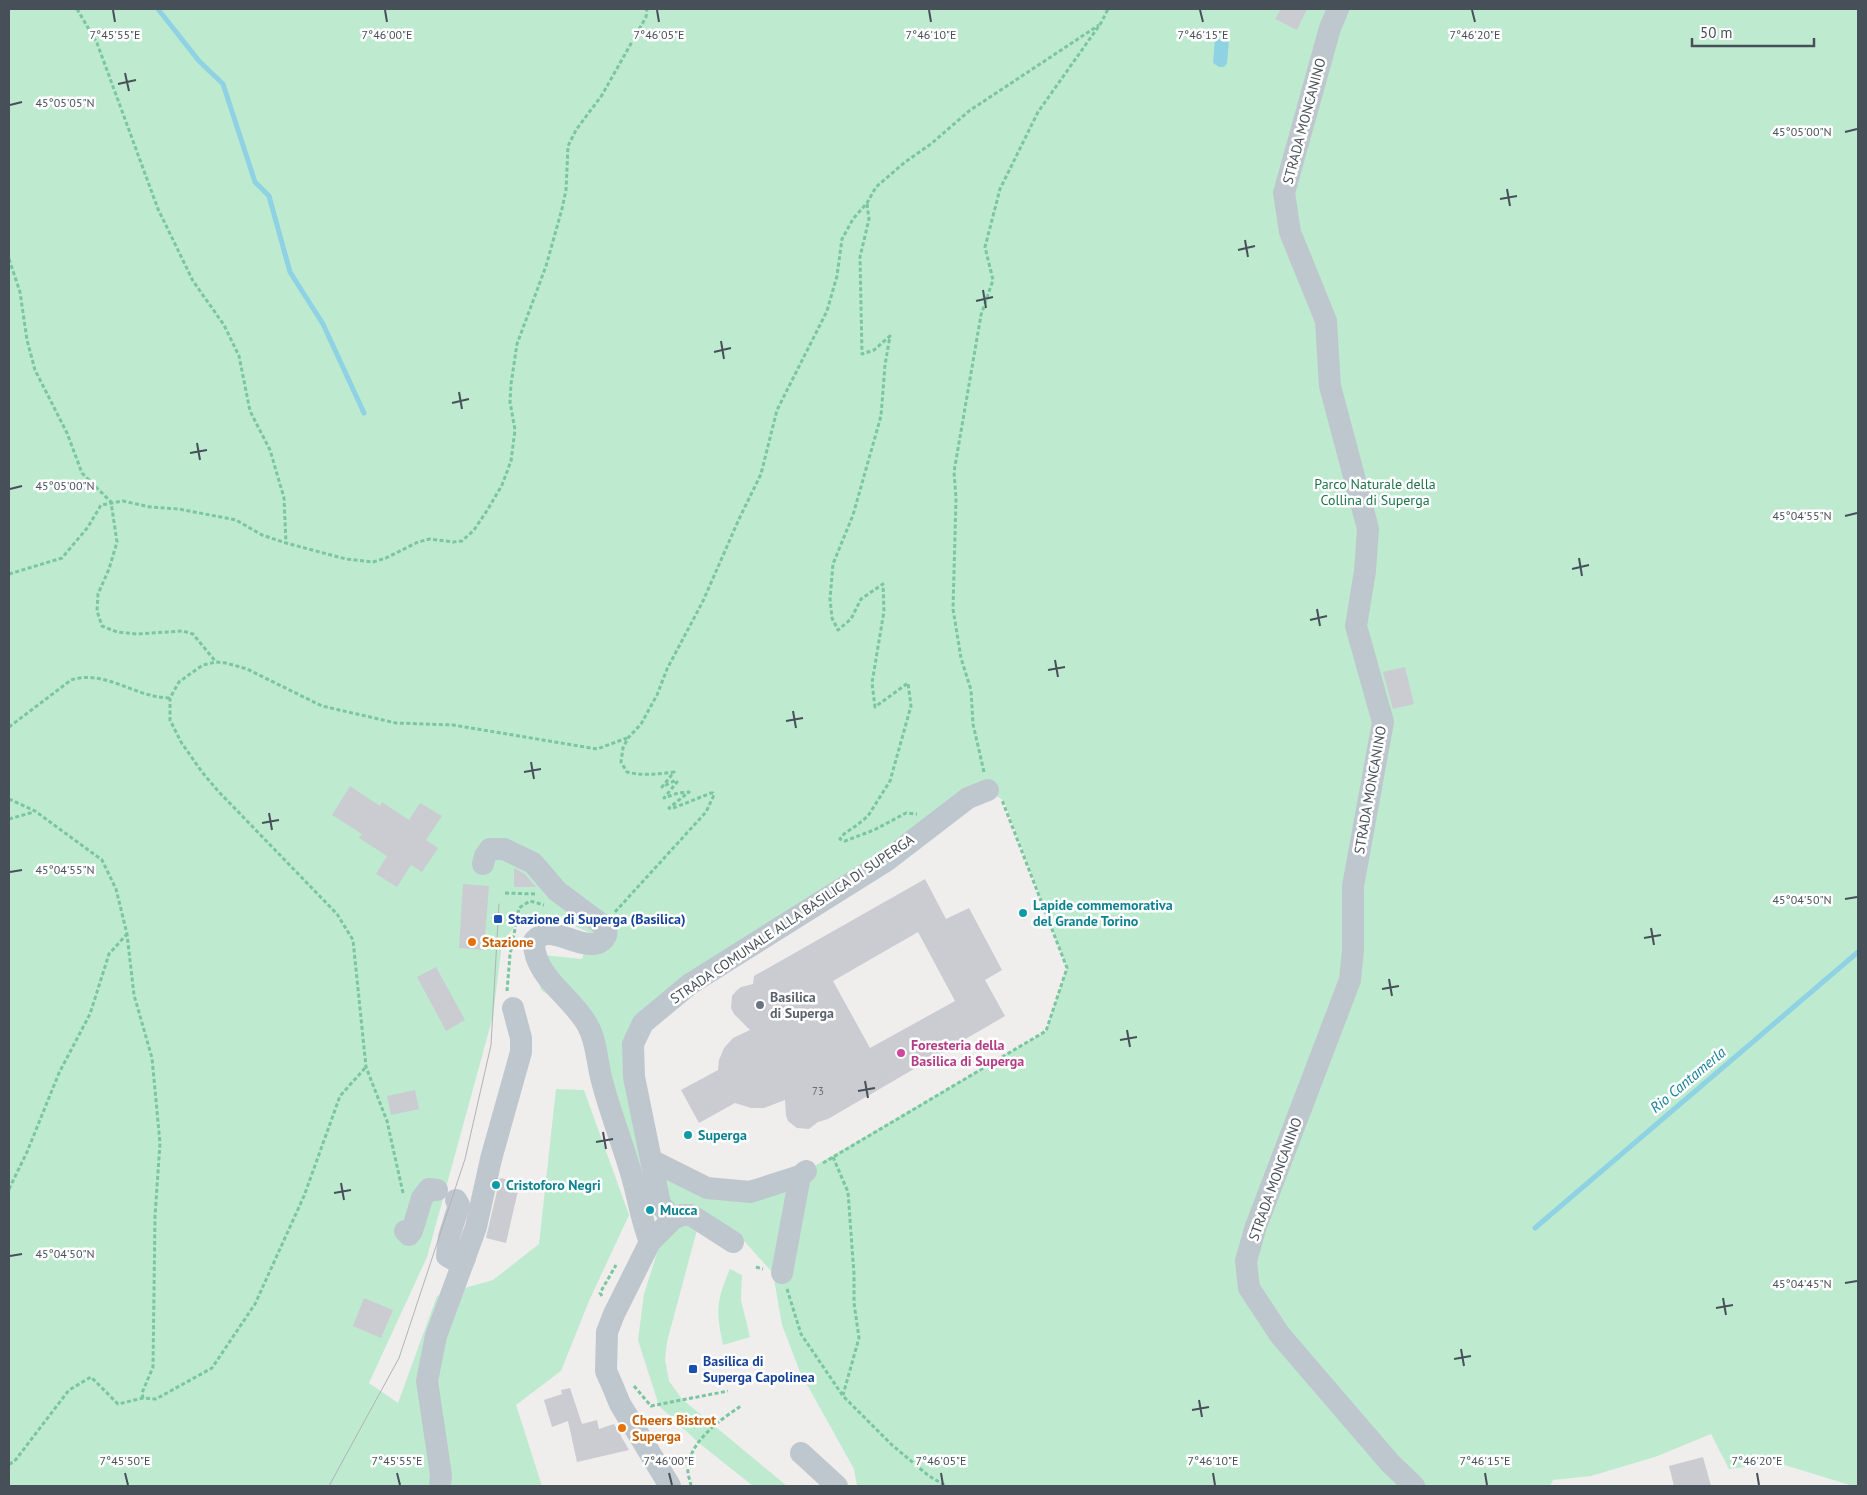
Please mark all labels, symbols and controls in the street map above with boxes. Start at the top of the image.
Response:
scale bar [1692,15,1814,47]
text: 50 m [1700,23,1733,42]
text: 7°45'55"E [90,27,140,42]
text: 7°46'00"E [362,27,412,42]
text: 7°46'05"E [634,27,684,42]
text: 7°46'10"E [906,27,956,42]
text: 7°46'15"E [1178,27,1228,42]
text: 7°46'20"E [1450,27,1500,42]
street label: STRADA MONCANINO [1278,56,1330,186]
text: 45°05'05"N [35,95,95,110]
text: 45°05'00"N [1772,124,1832,139]
park label: Parco Naturale della Collina di Superga [1314,475,1436,509]
text: 45°05'00"N [35,478,95,493]
text: 45°04'55"N [1772,508,1832,523]
street label: STRADA MONCANINO [1350,724,1390,856]
street label: STRADA COMUNALE ALLA BASILICA DI SUPERGA [667,830,918,1008]
text: 45°04'55"N [35,862,95,877]
text: 45°04'50"N [1772,892,1832,907]
place label: Lapide commemorativa del Grande Torino [1033,896,1173,930]
marker: Lapide commemorativa del Grande Torino [1017,907,1029,919]
place label: Stazione di Superga (Basilica) [508,910,686,928]
marker: Stazione di Superga (Basilica) [492,913,504,925]
place label: Stazione [482,933,534,951]
marker: Stazione [466,936,478,948]
place label: Basilica di Superga [770,988,834,1022]
marker: Basilica di Superga [754,999,766,1011]
place label: Foresteria della Basilica di Superga [911,1036,1024,1070]
water label: Rio Cantamerla [1646,1042,1730,1117]
marker: Foresteria della Basilica di Superga [895,1047,907,1059]
house number: 73 [812,1084,824,1098]
street label: STRADA MONCANINO [1244,1115,1306,1243]
place label: Superga [698,1126,747,1144]
marker: Superga [682,1129,694,1141]
place label: Cristoforo Negri [506,1176,601,1194]
marker: Cristoforo Negri [490,1179,502,1191]
place label: Mucca [660,1201,698,1219]
marker: Mucca [644,1204,656,1216]
text: 45°04'50"N [35,1246,95,1261]
text: 45°04'45"N [1772,1276,1832,1291]
place label: Basilica di Superga Capolinea [703,1352,815,1386]
marker: Basilica di Superga Capolinea [687,1363,699,1375]
place label: Cheers Bistrot Superga [632,1411,716,1445]
marker: Cheers Bistrot Superga [616,1422,628,1434]
text: 7°45'50"E [100,1453,150,1468]
text: 7°45'55"E [372,1453,422,1468]
text: 7°46'00"E [644,1453,694,1468]
text: 7°46'05"E [916,1453,966,1468]
text: 7°46'10"E [1188,1453,1238,1468]
text: 7°46'15"E [1460,1453,1510,1468]
text: 7°46'20"E [1732,1453,1782,1468]

